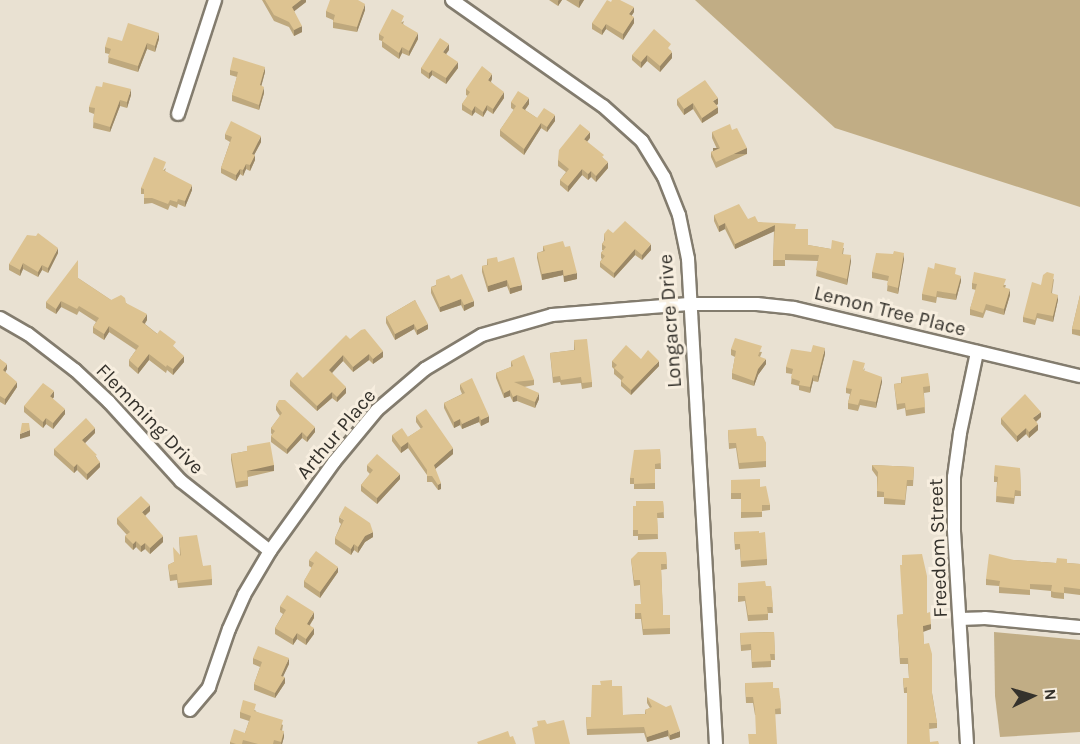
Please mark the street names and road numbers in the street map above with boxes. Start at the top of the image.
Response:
street label: Longacre Drive [653,253,687,389]
street label: Lemon Tree Place [812,281,968,341]
street label: Flemming Drive [91,359,209,479]
street label: Arthur Place [291,384,381,484]
street label: Freedom Street [924,478,952,618]

